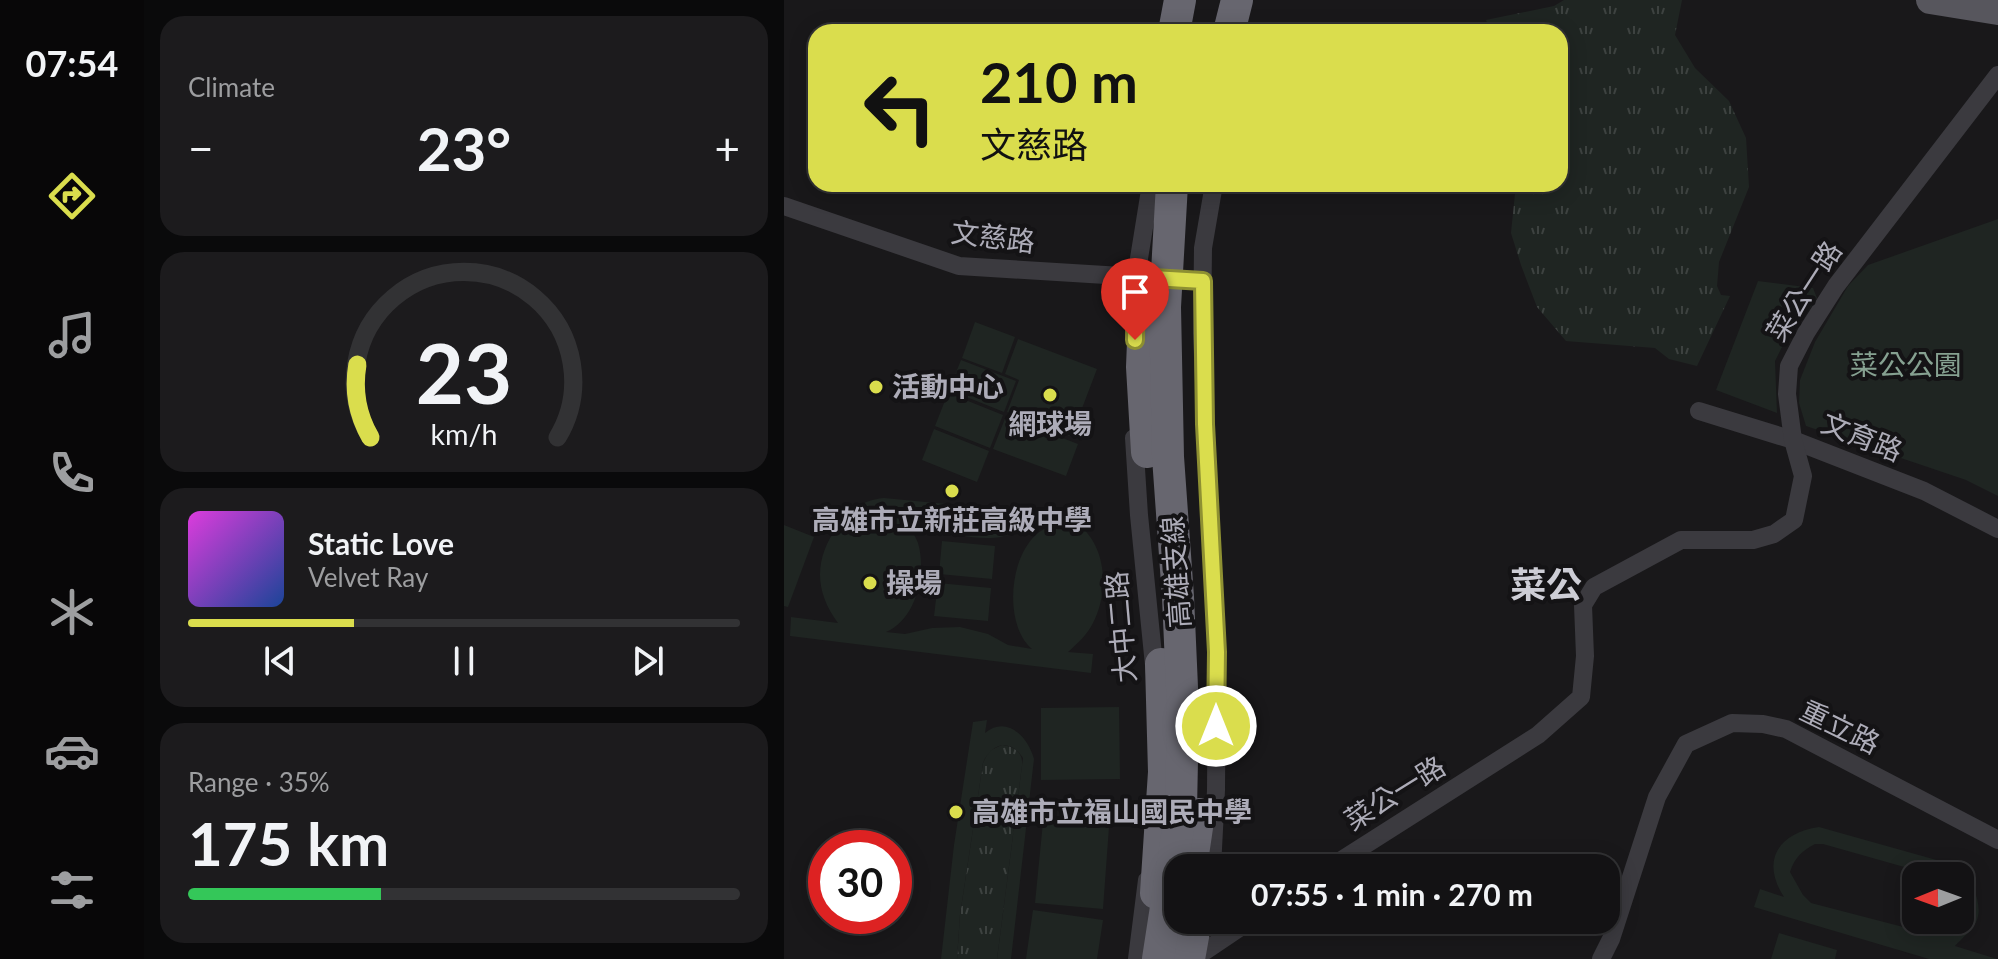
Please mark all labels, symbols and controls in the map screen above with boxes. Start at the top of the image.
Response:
text: 07:54 [26,41,118,85]
text: 210 m [980,48,1138,115]
icon: left [848,56,952,160]
text: Climate [188,71,275,103]
text: 23° [417,112,511,184]
text: − [188,122,214,174]
text: + [714,122,740,174]
text: 文慈路 [980,122,1088,166]
icon: directions [44,168,100,224]
street label: 文慈路 [949,214,1037,258]
street label: 菜公一路 [1758,234,1848,347]
pin [1101,258,1169,340]
icon: arrive [1113,270,1157,314]
icon: music [44,307,100,363]
text: 23 [416,321,512,421]
park label: 菜公公園 [1850,347,1962,381]
place label: 活動中心 [892,369,1004,403]
marker: 活動中心 [867,378,885,396]
marker: 網球場 [1041,386,1059,404]
street label: 文育路 [1817,405,1908,468]
place label: 網球場 [1008,406,1092,440]
text: km/h [431,417,497,451]
icon: phone [44,445,100,501]
marker: 高雄市立新莊高級中學 [943,482,961,500]
place label: 高雄市立新莊高級中學 [812,502,1092,536]
street label: 高雄支線 [1154,515,1196,629]
text: Static Love [308,525,454,561]
text: Velvet Ray [308,561,428,593]
district label: 菜公 [1510,562,1582,606]
place label: 操場 [886,565,942,599]
street label: 大中二路 [1098,570,1142,684]
marker: 操場 [861,574,879,592]
icon: climate [44,584,100,640]
icon: previous [258,639,302,683]
icon: pause [442,639,486,683]
icon: next [626,639,670,683]
position arrow [1174,684,1258,768]
street label: 重立路 [1795,692,1886,760]
icon: car [44,723,100,779]
street label: 菜公一路 [1338,748,1451,836]
text: Range · 35% [188,766,330,798]
place label: 高雄市立福山國民中學 [972,794,1252,828]
marker: 高雄市立福山國民中學 [947,803,965,821]
text: 175 km [188,807,389,879]
speed limit sign: 30 [808,830,912,934]
icon: filters [44,862,100,918]
north arrow [1902,862,1974,934]
map controls [1902,862,1974,934]
text: 07:55 · 1 min · 270 m [1251,876,1533,912]

